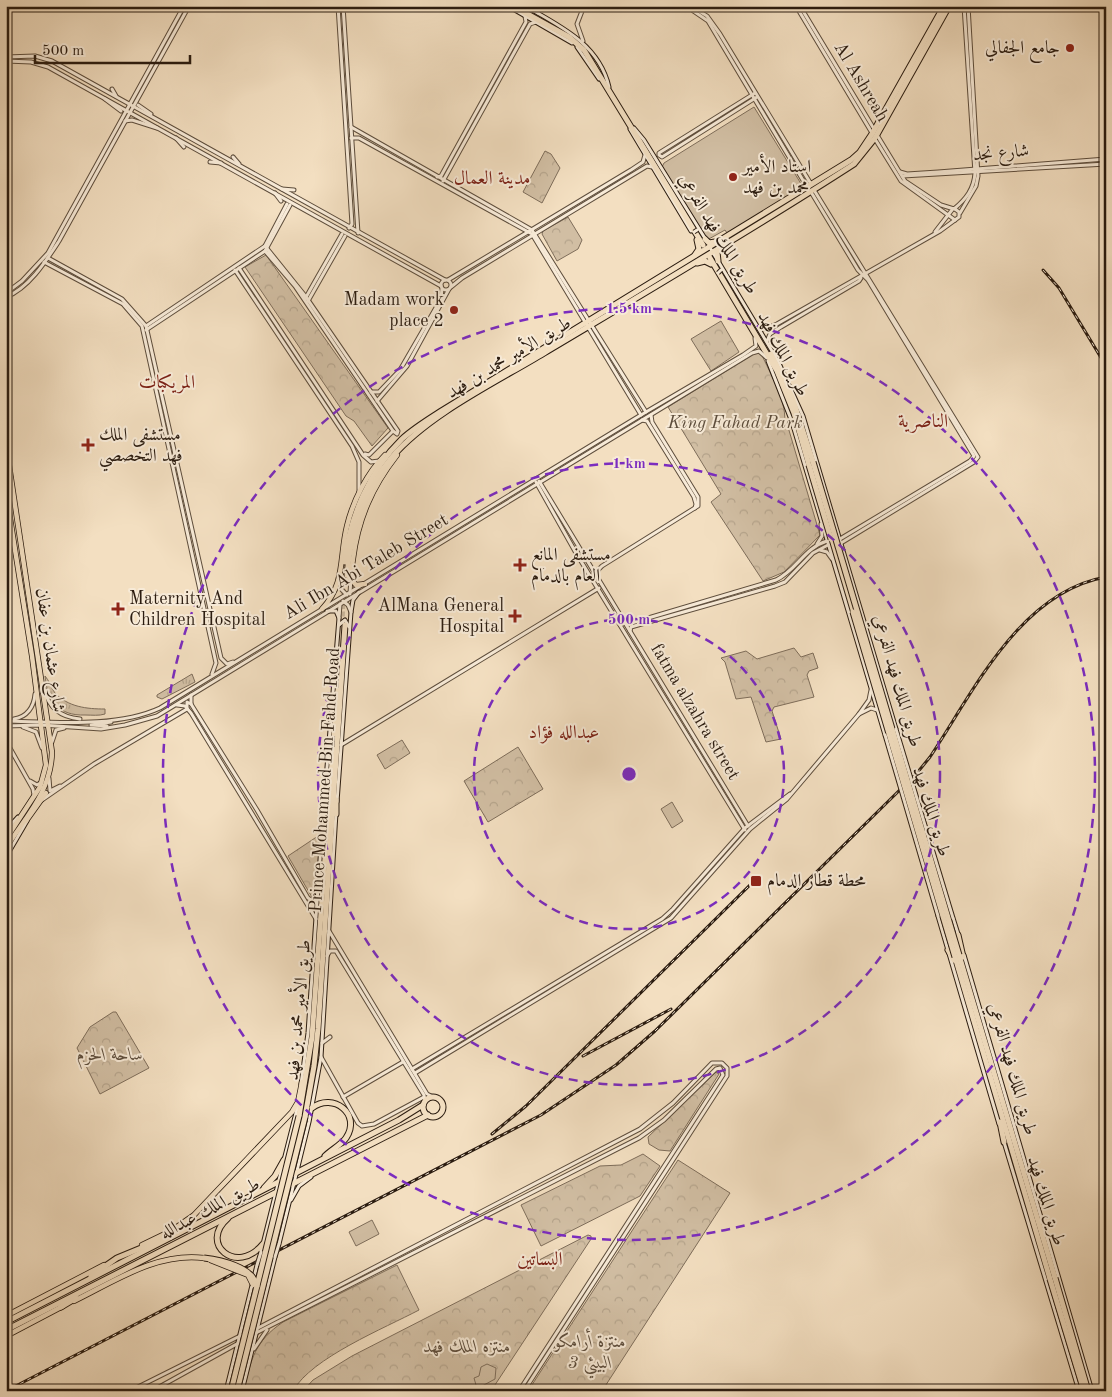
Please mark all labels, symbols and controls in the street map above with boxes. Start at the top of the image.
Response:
scale bar [35,32,190,64]
street label: Al Ashreah [830,39,892,125]
place label: جامع الجفالي [985,39,1060,63]
marker: جامع الجفالي [1064,42,1076,54]
text: 500 m [42,44,84,59]
street label: شارع نجد [972,142,1030,169]
place label: استاد الأمير محمد بن فهد [741,153,811,198]
district label: مدينة العمال [454,170,530,189]
street label: طريق الملك فهد الفرعي [671,171,761,300]
marker: استاد الأمير محمد بن فهد [727,171,739,183]
place label: Madam work place 2 [344,291,444,330]
text: 1.5 km [606,302,652,317]
marker: Madam work place 2 [448,304,460,316]
street label: طريق الملك فهد [752,309,812,400]
street label: طريق الأمير محمد بن فهد [441,310,575,404]
district label: المريكبات [139,373,195,394]
district label: الناصرية [898,413,948,433]
park label: King Fahad Park [667,414,803,432]
place label: مستشفى الملك فهد التخصصي [99,426,183,472]
marker: مستشفى الملك فهد التخصصي [81,438,95,452]
text: 1 km [612,457,646,472]
street label: Ali Ibn Abi Taleb Street [281,511,451,623]
place label: مستشفى المانع العام بالدمام [531,546,611,591]
marker: مستشفى المانع العام بالدمام [513,558,527,572]
street label: شارع عثمان بن عفان [27,587,68,714]
place label: Maternity And Children Hospital [129,590,266,629]
place label: AlMana General Hospital [377,597,504,636]
marker: Maternity And Children Hospital [111,602,125,616]
marker: AlMana General Hospital [508,609,522,623]
text: 500 m [608,613,650,628]
street label: طريق الملك فهد الفرعي [865,613,924,751]
street label: fatma alzahra street [647,641,743,783]
street label: Prince Mohammed Bin Fahd Road [307,647,343,913]
district label: عبدالله فؤاد [529,724,599,744]
centre of rings [620,765,638,783]
street label: طريق الملك فهد [907,765,953,859]
place label: محطة قطار الدمام [767,872,866,896]
marker: محطة قطار الدمام [749,874,763,888]
street label: طريق الأمير محمد بن فهد [279,938,316,1081]
street label: طريق الملك فهد الفرعي [980,1001,1039,1139]
park label: ساحة الحزم [77,1046,143,1070]
street label: طريق الملك فهد [1022,1154,1068,1248]
street label: طريق الملك عبدالله [157,1175,264,1245]
district label: البساتين [517,1251,563,1270]
park label: منتزة أرامكو البيئي 3 [553,1328,626,1379]
park label: منتزه الملك فهد [423,1338,511,1356]

